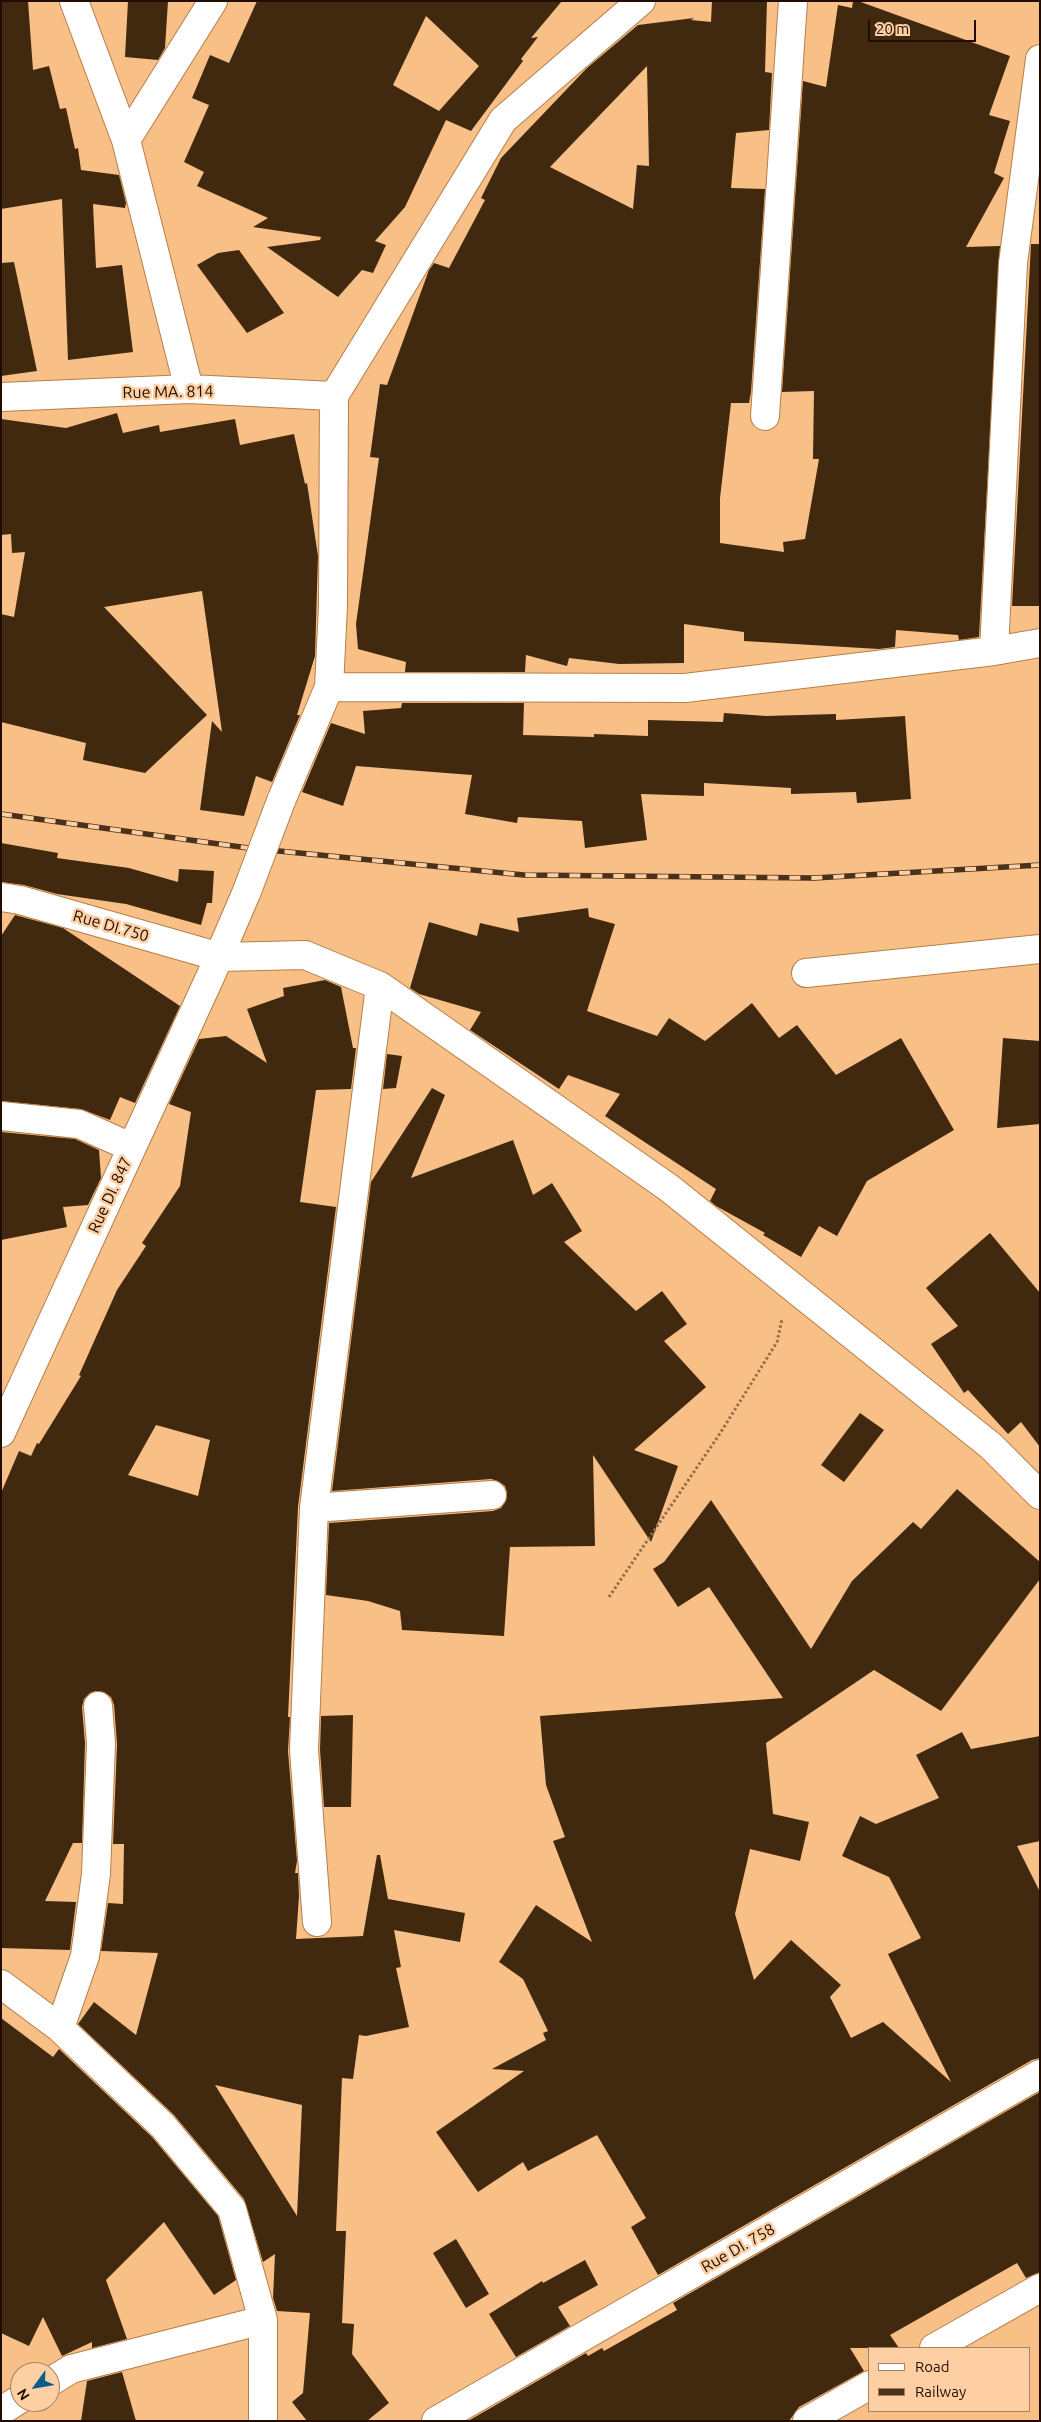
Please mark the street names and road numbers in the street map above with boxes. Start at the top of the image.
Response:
street label: Rue MA. 814 [122,382,214,402]
street label: Rue DI.750 [71,906,151,946]
street label: Rue DI. 847 [84,1154,136,1236]
street label: Rue DI. 758 [698,2219,778,2277]

